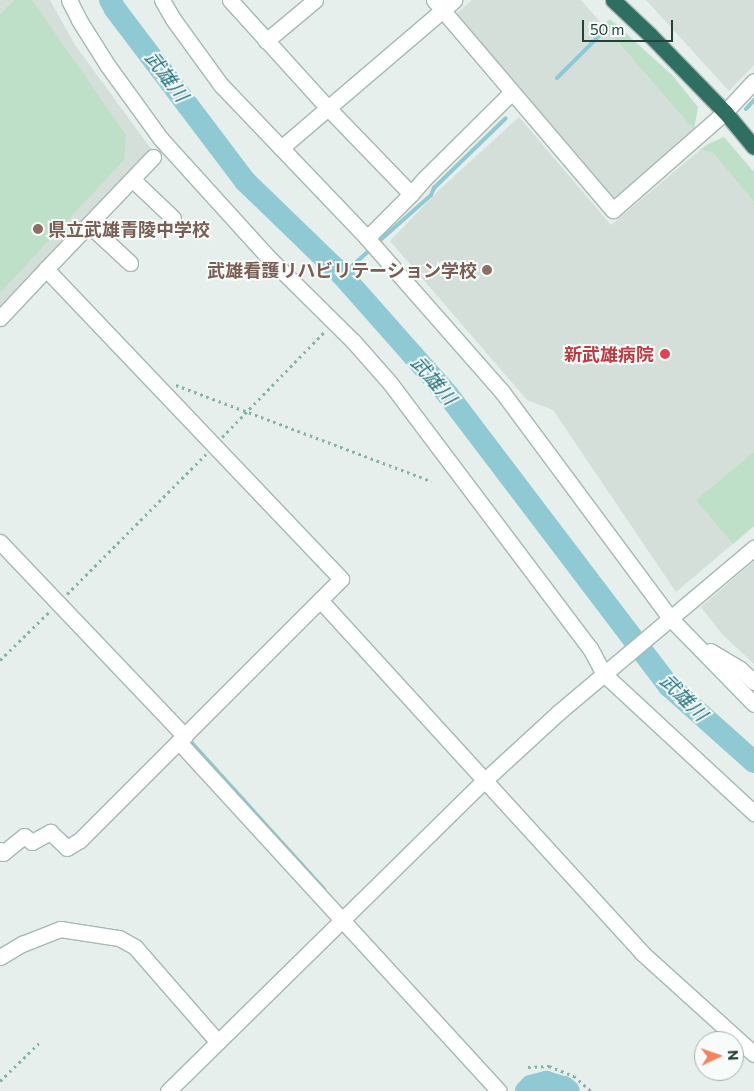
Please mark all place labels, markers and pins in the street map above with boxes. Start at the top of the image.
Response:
place label: 県立武雄青陵中学校 [48,218,210,240]
marker: 県立武雄青陵中学校 [32,223,44,235]
place label: 武雄看護リハビリテーション学校 [207,259,477,281]
marker: 武雄看護リハビリテーション学校 [481,264,493,276]
place label: 新武雄病院 [564,343,654,365]
marker: 新武雄病院 [658,347,672,361]

